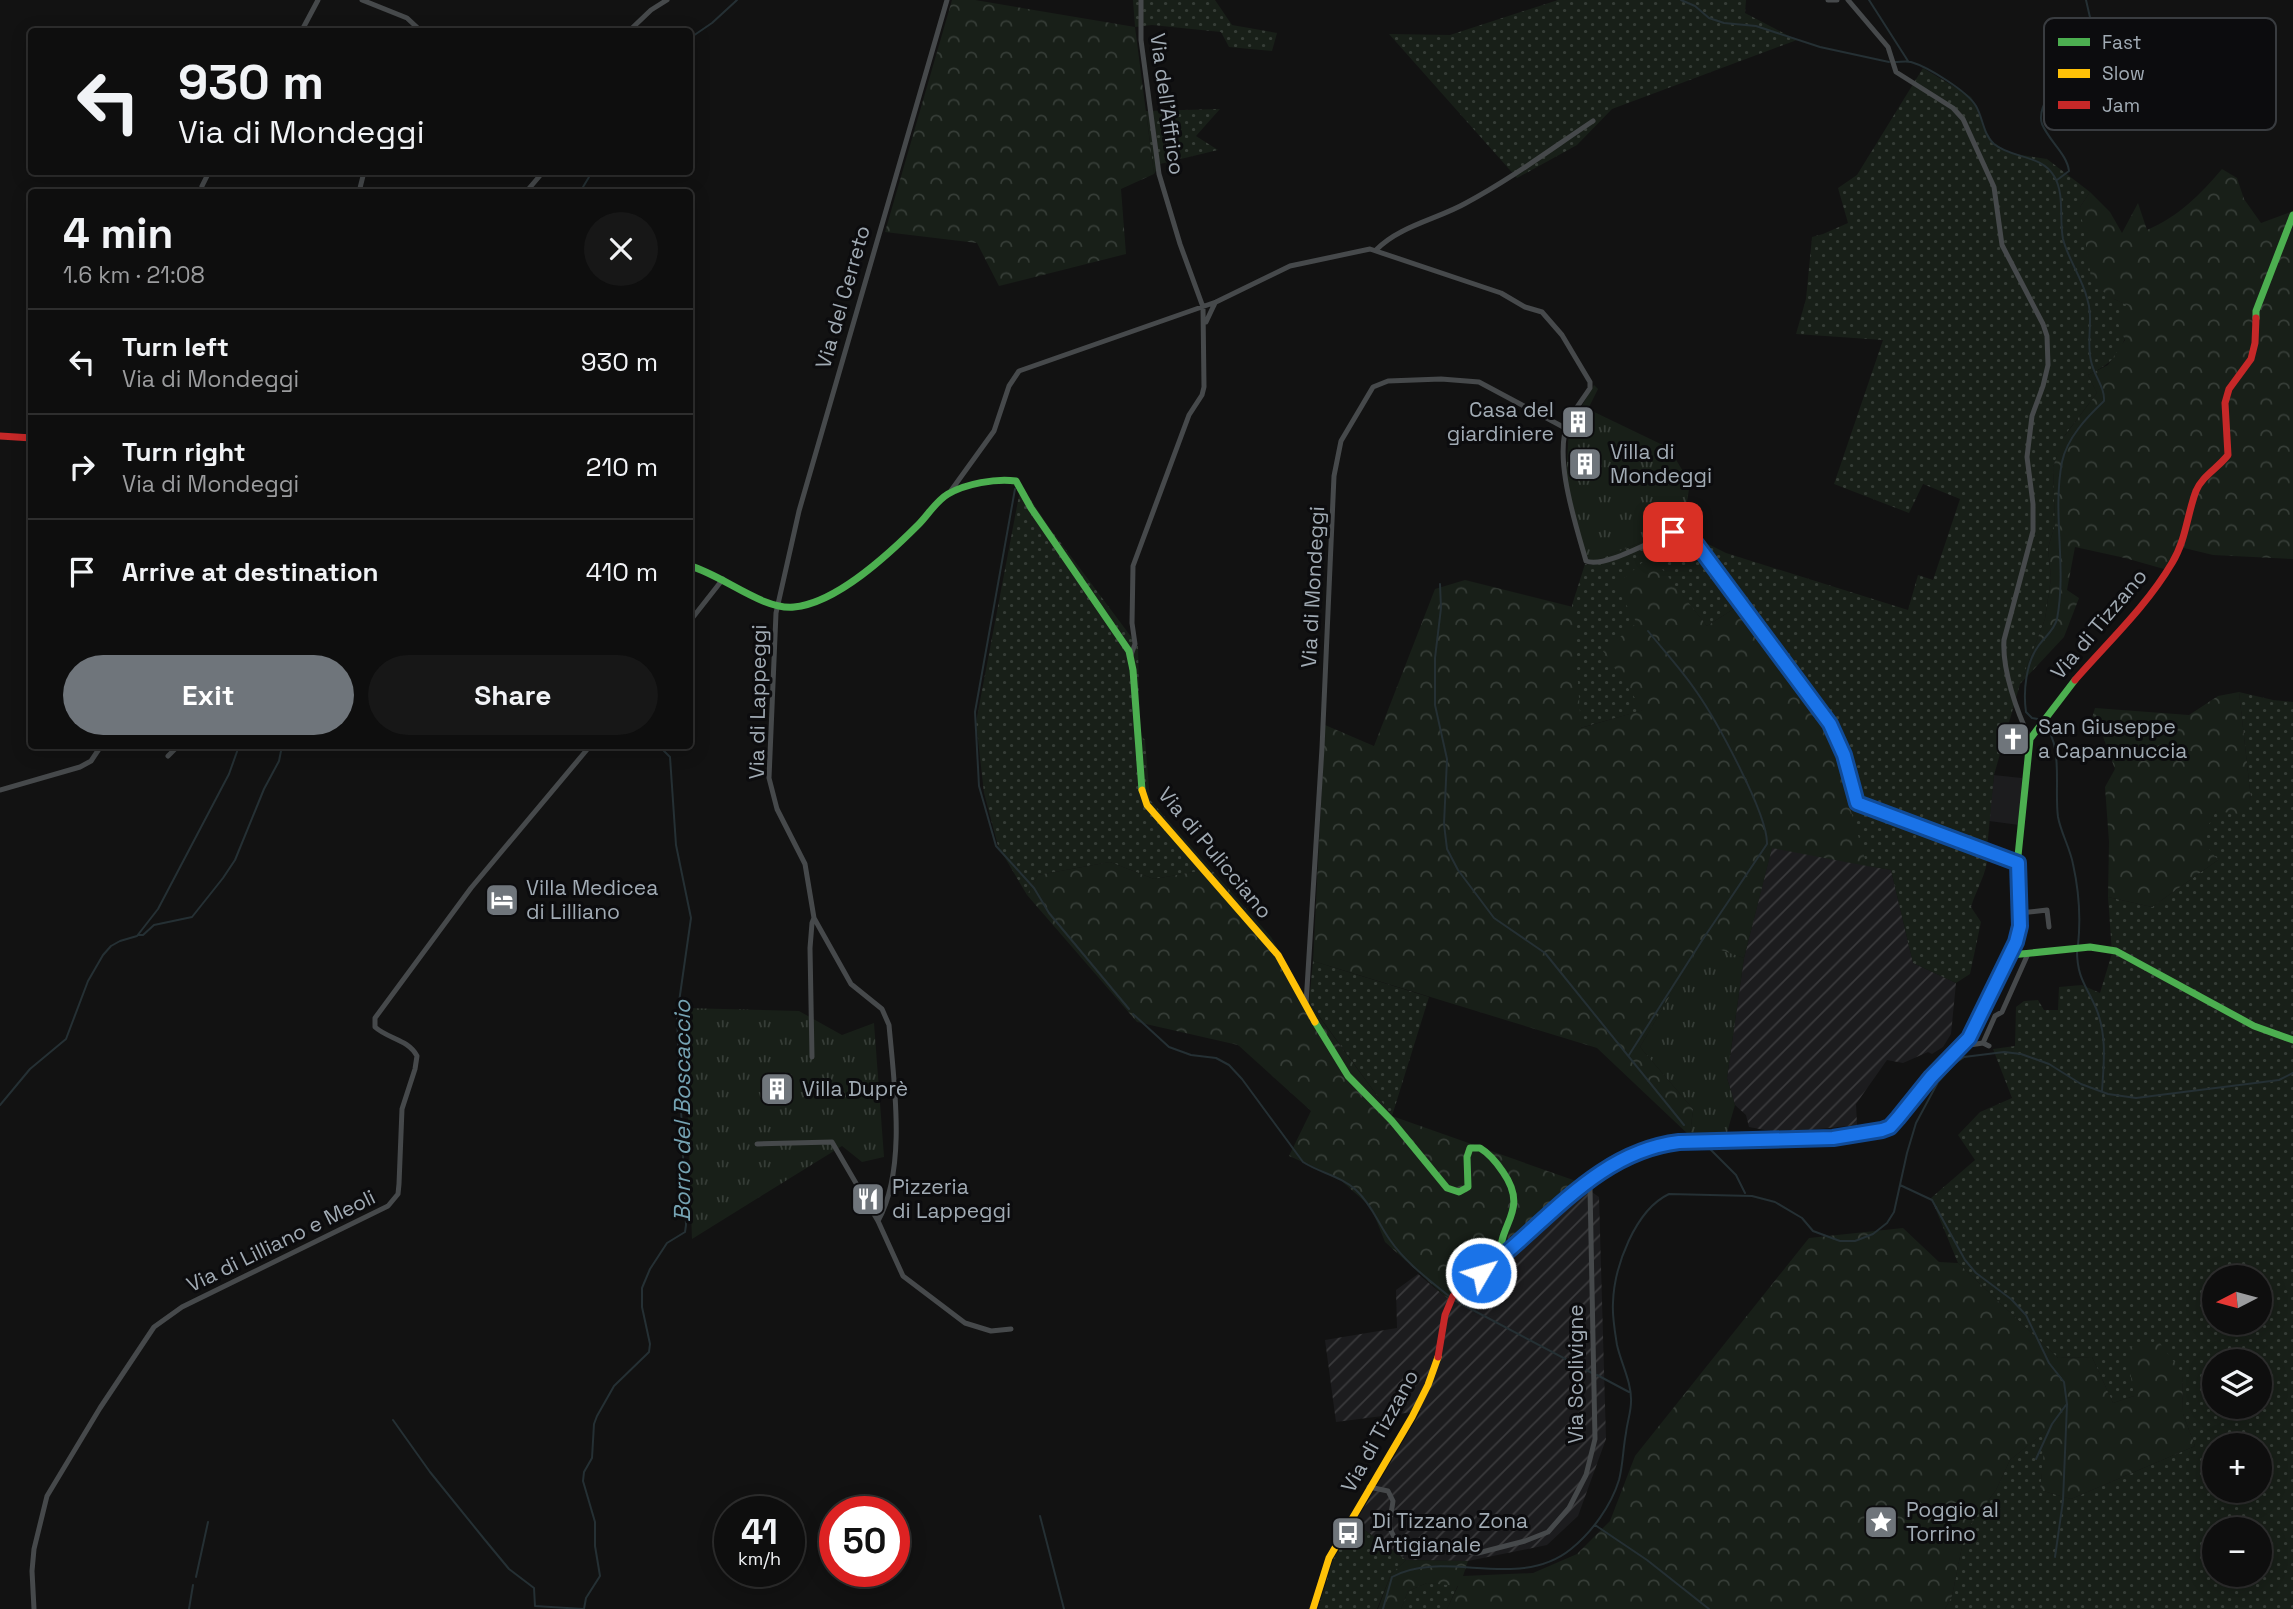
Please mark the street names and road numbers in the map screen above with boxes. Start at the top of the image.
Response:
street label: Via dell'Affrico [1144,31,1191,176]
street label: Via del Cerreto [809,222,876,372]
street label: Via di Mondeggi [1295,505,1330,668]
street label: Via di Tizzano [2045,563,2153,685]
street label: Via di Lappeggi [743,624,772,780]
street label: Via di Pulicciano [1152,781,1278,924]
street label: Via di Lilliano e Meoli [182,1183,380,1298]
street label: Via Scolivigne [1562,1304,1589,1444]
street label: Via di Tizzano [1335,1365,1424,1497]

